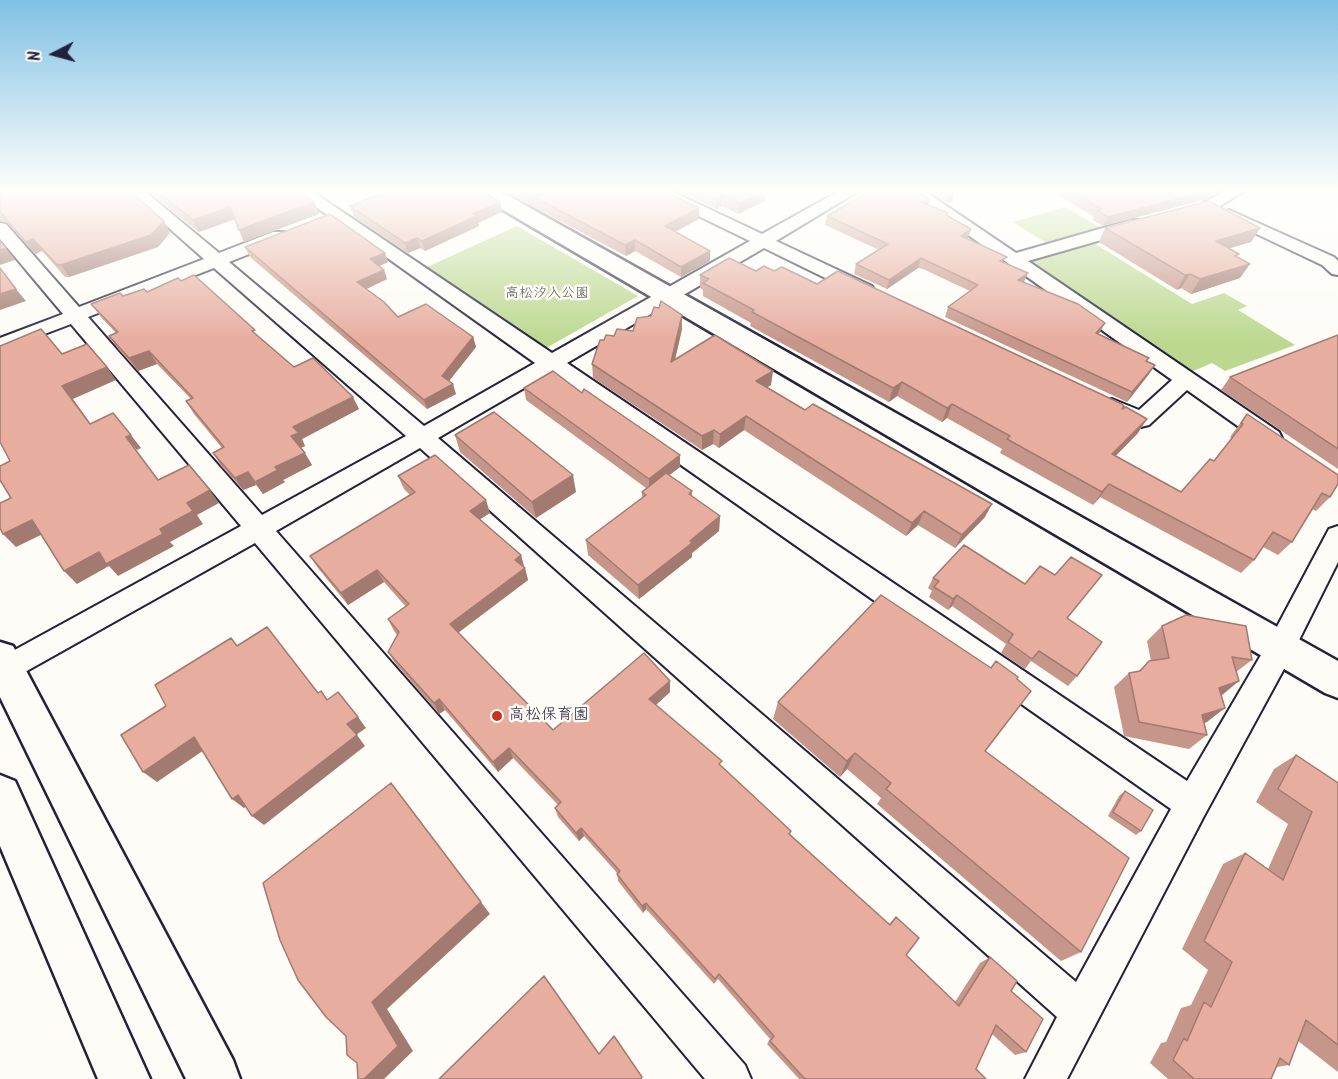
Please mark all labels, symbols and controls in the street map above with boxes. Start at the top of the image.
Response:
north arrow [24,24,84,84]
text: N [23,50,49,62]
park label: 高松汐入公園 [505,287,589,303]
place label: 高松保育園 [509,706,589,726]
marker: 高松保育園 [490,709,504,723]

